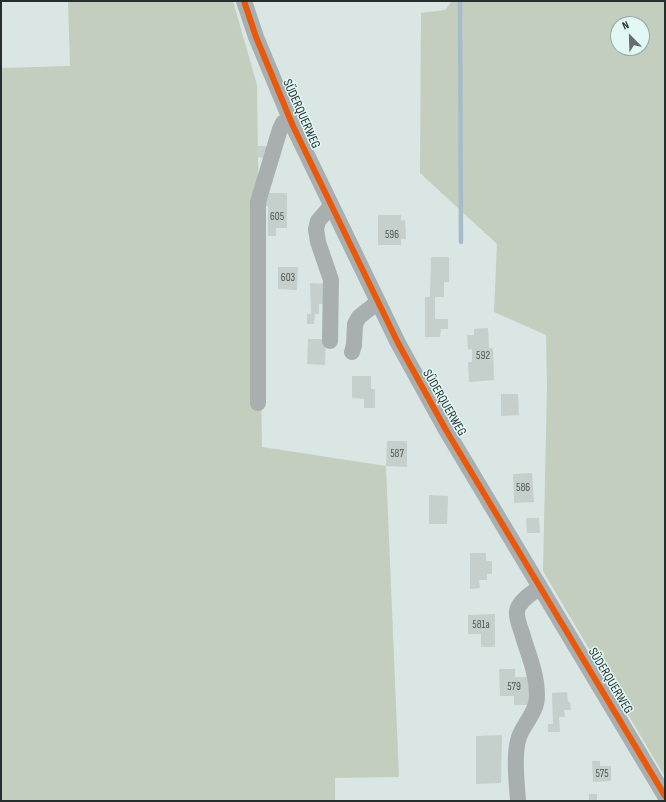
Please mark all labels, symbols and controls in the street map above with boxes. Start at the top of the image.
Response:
north arrow [610,16,650,56]
text: N [620,18,631,33]
street label: SÜDERQUERWEG [279,77,323,151]
house number: 605 [270,210,284,224]
house number: 596 [385,228,399,242]
house number: 603 [281,271,295,285]
house number: 592 [476,349,490,363]
street label: SÜDERQUERWEG [419,367,469,439]
house number: 587 [390,447,404,461]
house number: 586 [516,481,530,495]
house number: 581a [472,618,490,632]
street label: SÜDERQUERWEG [584,645,636,717]
house number: 579 [507,680,521,694]
house number: 575 [595,767,609,781]

